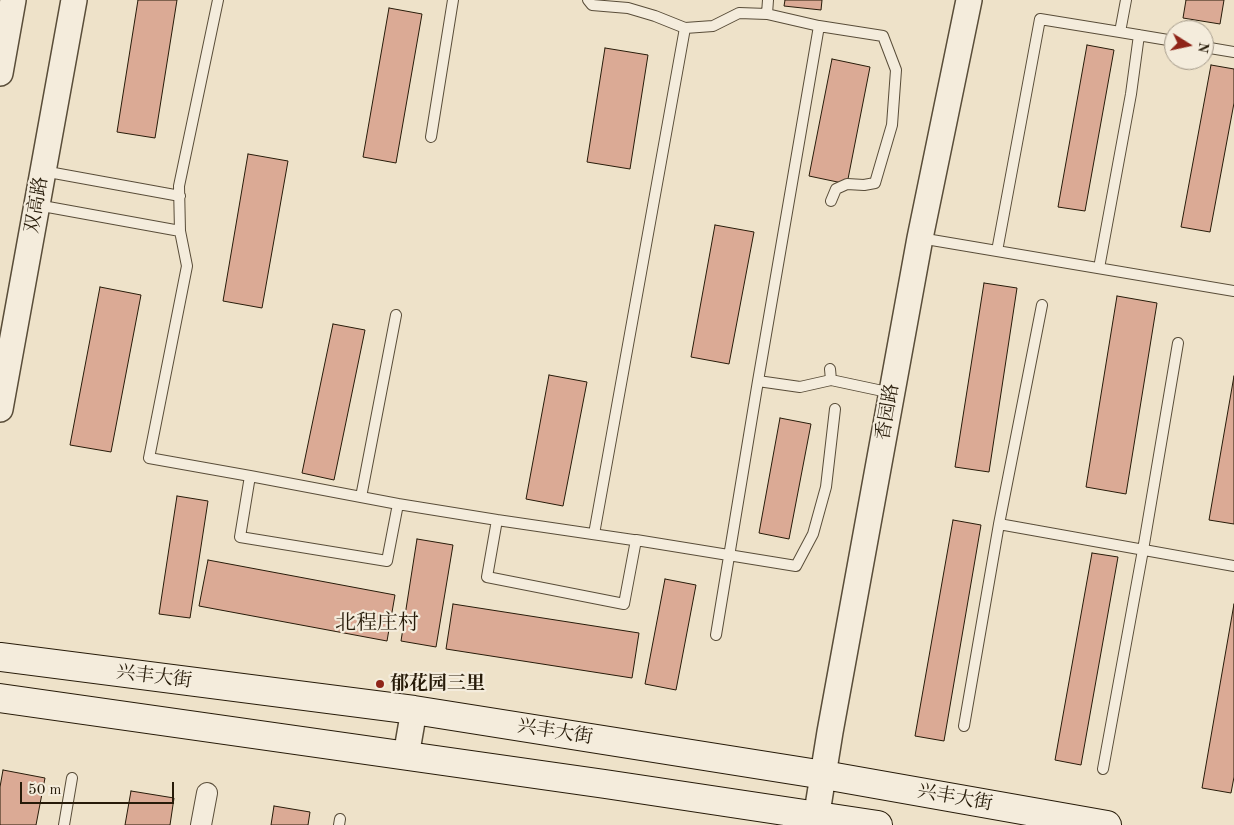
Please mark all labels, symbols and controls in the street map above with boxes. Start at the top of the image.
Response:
north arrow [1164,20,1214,70]
text: N [1195,41,1211,54]
street label: 双高路 [21,175,53,235]
street label: 香园路 [872,382,904,442]
district label: 北程庄村 [335,610,419,636]
street label: 兴丰大街 [115,661,193,693]
place label: 郁花园三里 [390,673,485,695]
marker: 郁花园三里 [374,678,386,690]
street label: 兴丰大街 [516,715,594,749]
scale bar [22,772,176,804]
street label: 兴丰大街 [916,780,994,816]
text: 50 m [28,783,62,798]

